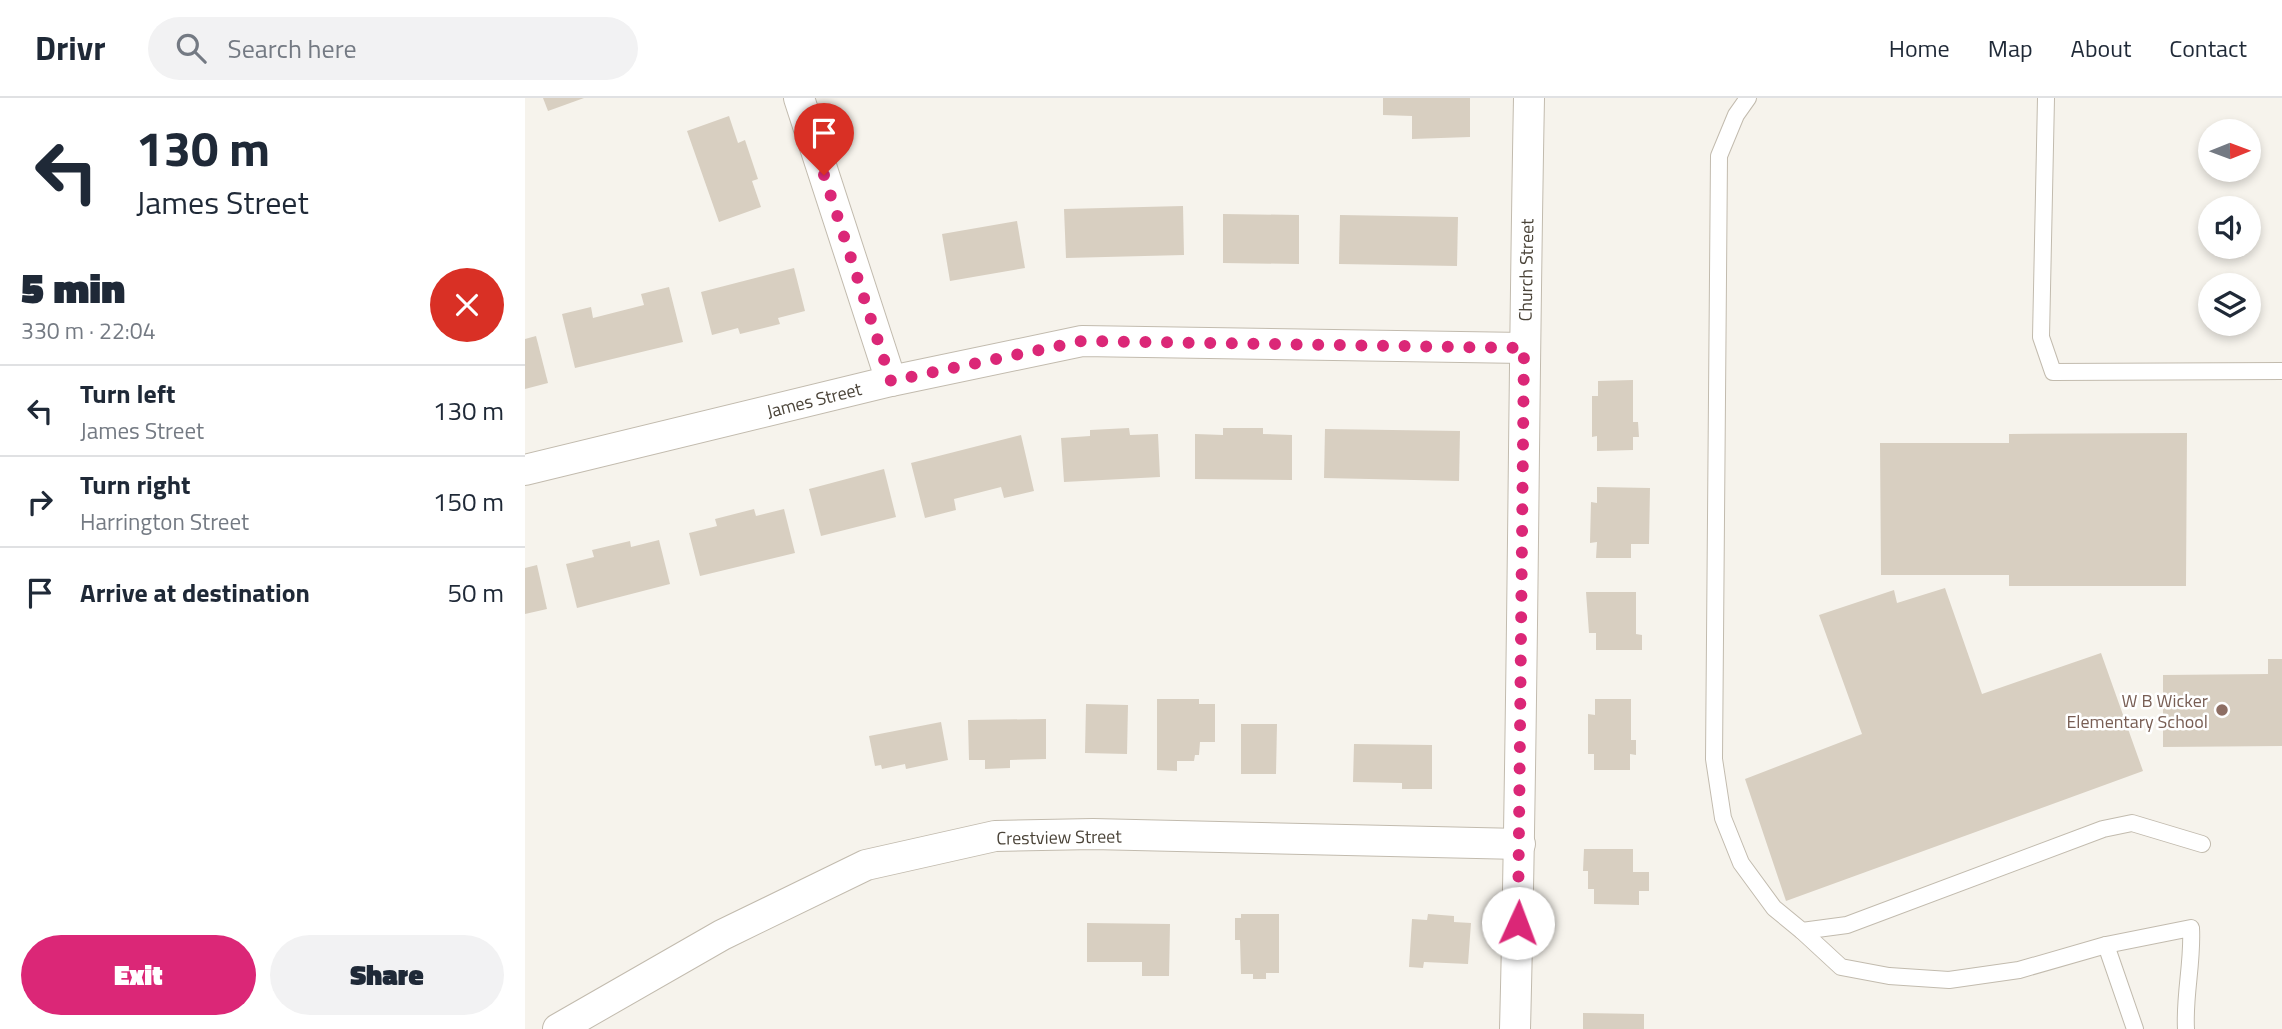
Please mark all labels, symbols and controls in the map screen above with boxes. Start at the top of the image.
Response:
search box [148,17,638,80]
text: Drivr [35,23,106,73]
icon: search [172,29,210,67]
text: Search here [228,29,357,68]
text: Home [1889,30,1950,66]
text: Map [1988,30,2033,66]
text: About [2071,30,2131,66]
text: Contact [2169,30,2247,66]
pin [794,103,854,175]
text: 130 m [136,110,270,185]
icon: arrive [805,114,843,152]
north arrow [2198,119,2261,182]
map controls [2198,119,2261,336]
icon: left [21,126,112,217]
text: James Street [136,178,309,226]
button: sound [2198,196,2261,259]
street label: Church Street [1512,218,1540,322]
text: 5 min [21,255,125,319]
button: close [430,268,504,342]
button: layers [2198,273,2261,336]
text: 330 m · 22:04 [21,313,156,348]
text: Turn left [80,374,175,413]
street label: James Street [764,375,865,425]
text: 130 m [433,391,504,430]
icon: left [21,392,59,430]
text: James Street [80,413,204,448]
text: Turn right [80,465,191,504]
text: 150 m [433,482,504,521]
icon: right [21,483,59,521]
text: Harrington Street [80,504,249,539]
text: Arrive at destination [80,573,310,612]
text: 50 m [447,573,504,612]
icon: arrive [21,574,59,612]
place label: W B Wicker Elementary School [2066,687,2208,735]
marker: W B Wicker Elementary School [2214,702,2230,718]
street label: Crestview Street [996,822,1123,852]
position arrow [1481,886,1555,960]
button: Exit [21,935,256,1015]
button: Share [270,935,504,1015]

